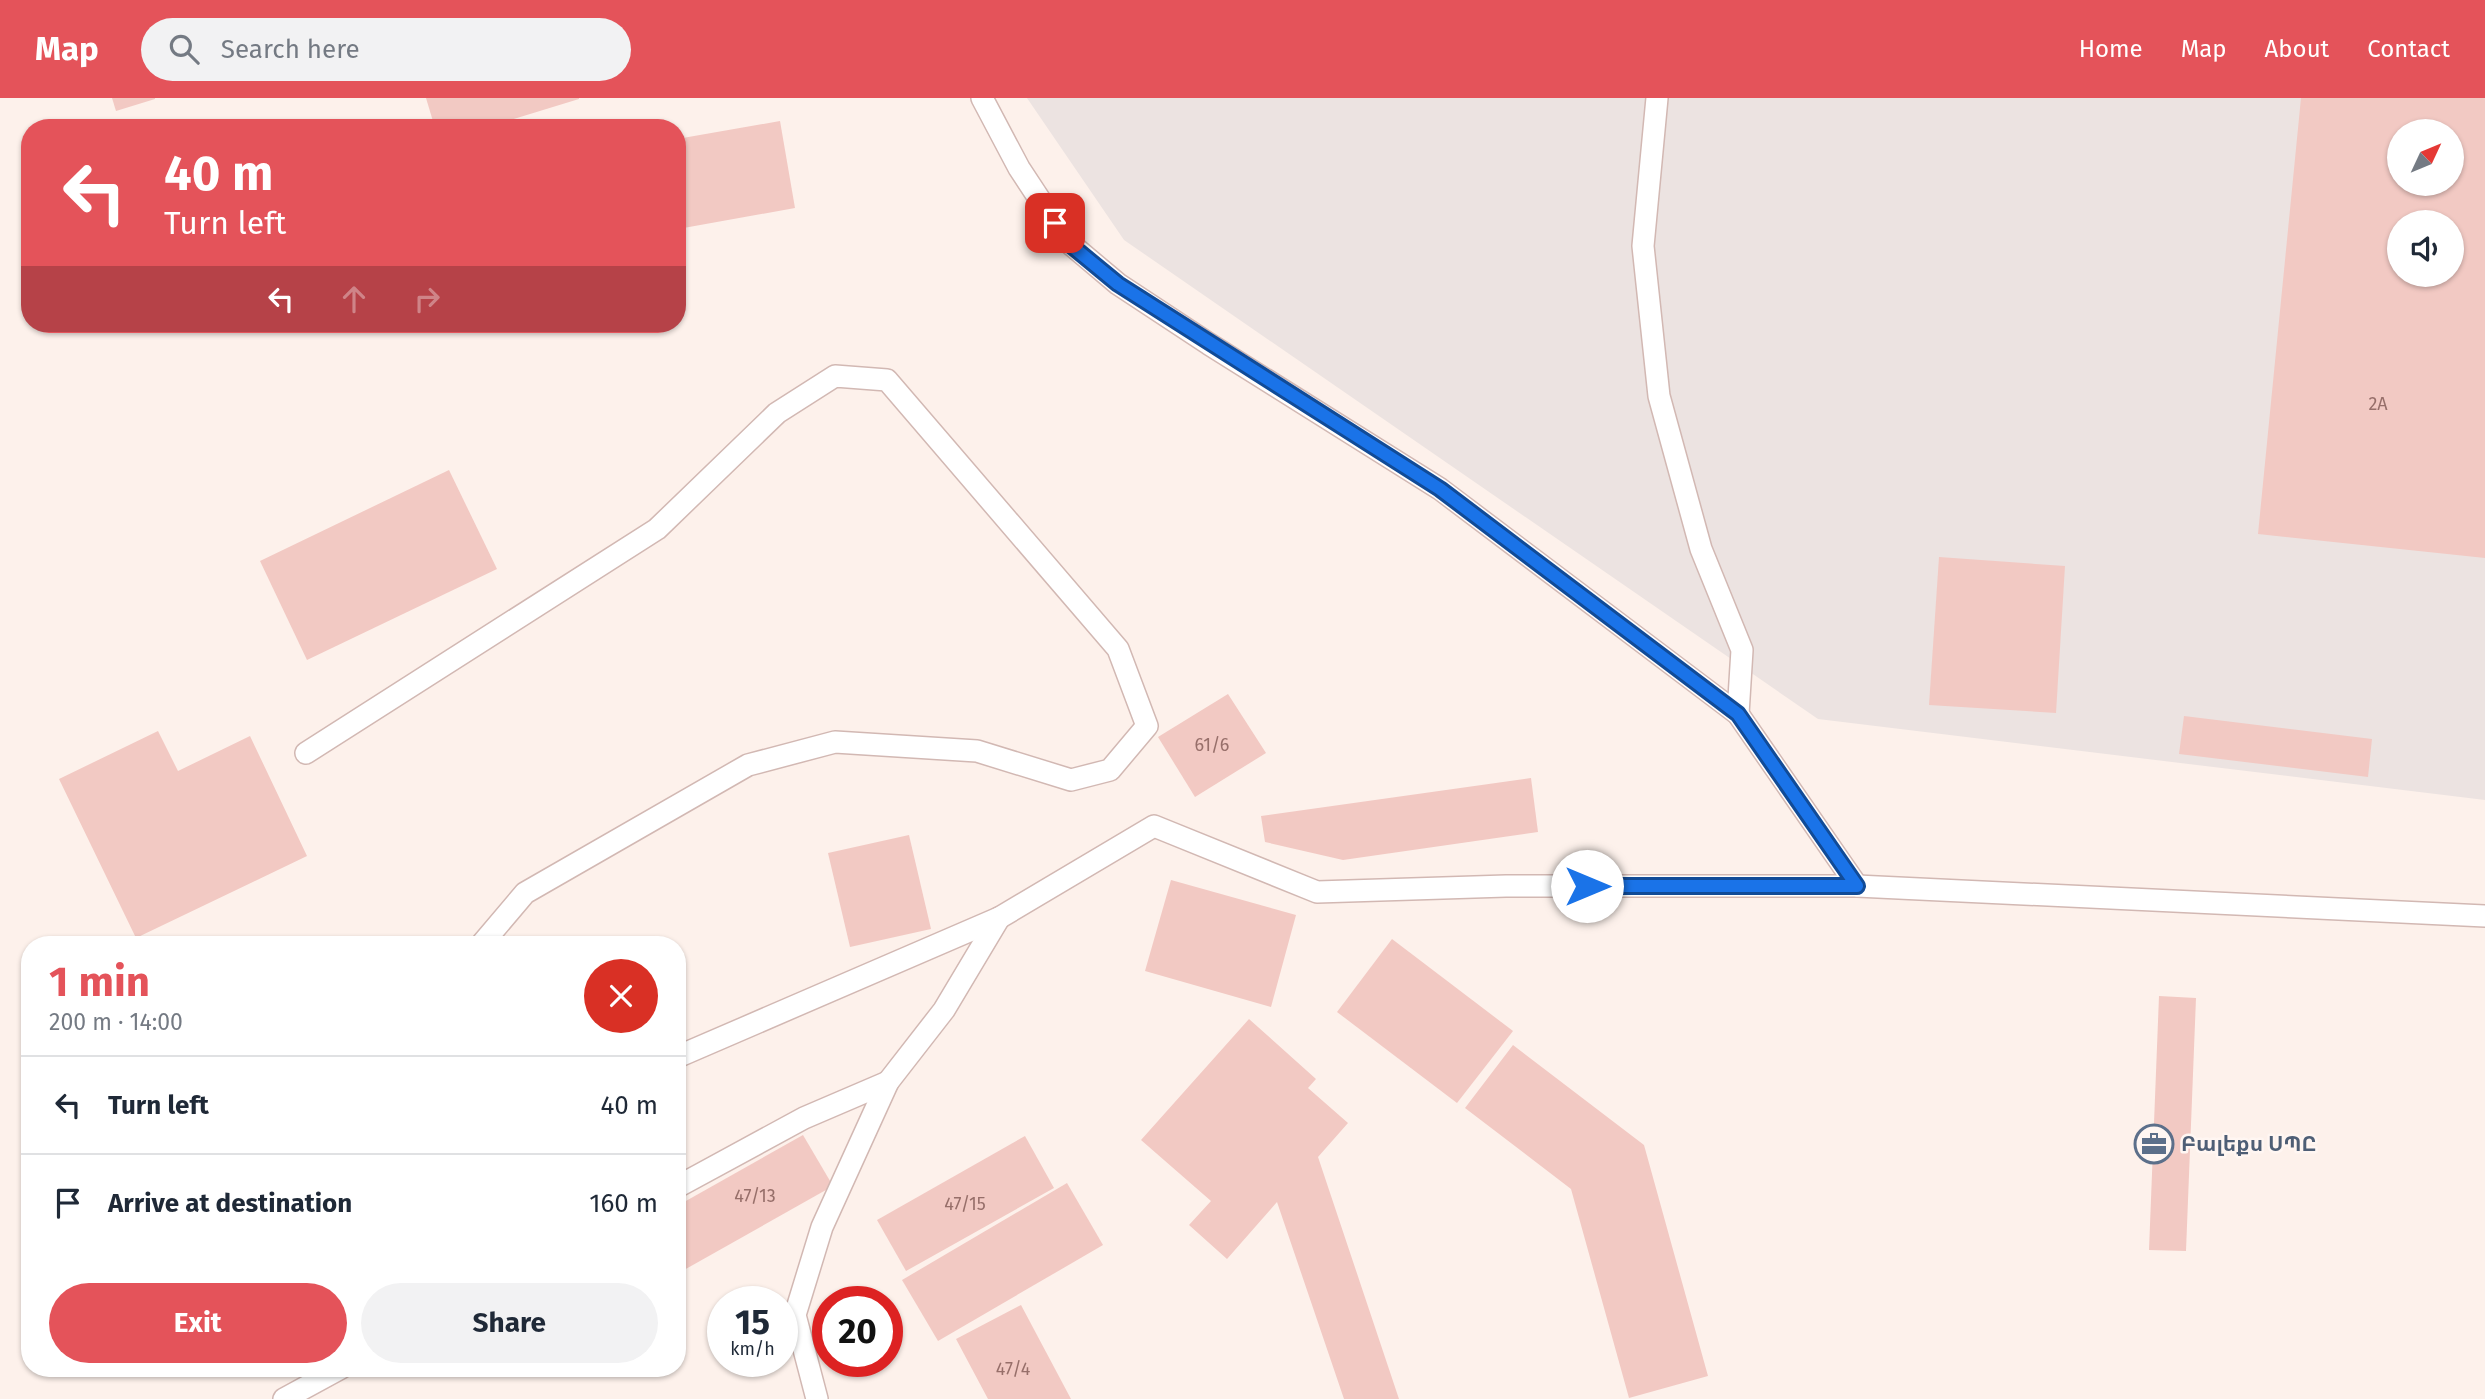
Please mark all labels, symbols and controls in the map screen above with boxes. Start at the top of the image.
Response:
search box [141,18,631,81]
text: Map [35,29,99,69]
icon: search [165,30,203,68]
text: Search here [221,34,360,65]
text: Home [2079,35,2143,63]
text: Map [2181,35,2227,63]
text: About [2265,35,2329,63]
text: Contact [2367,35,2450,63]
north arrow [2387,119,2464,196]
map controls [2387,119,2464,287]
text: 40 m [164,144,273,203]
icon: left [49,147,140,238]
pin [1025,193,1085,253]
text: Turn left [164,204,286,242]
icon: arrive [1036,204,1074,242]
button: sound [2387,210,2464,287]
icon: left [262,280,300,318]
icon: ahead [335,280,373,318]
icon: right [408,280,446,318]
house number: 2A [2368,393,2388,415]
house number: 61/6 [1195,734,1229,756]
position arrow [1550,849,1624,923]
text: 1 min [49,957,150,1007]
button: close [584,959,658,1033]
text: 200 m · 14:00 [49,1008,183,1036]
icon: left [49,1086,87,1124]
text: Turn left [108,1090,209,1121]
text: 40 m [600,1090,658,1121]
office icon: Բալեքս ՍՊԸ [2133,1123,2175,1165]
place label: Բալեքս ՍՊԸ [2181,1131,2317,1157]
icon: arrive [49,1184,87,1222]
house number: 47/13 [734,1185,776,1207]
text: Arrive at destination [108,1188,352,1219]
text: 160 m [589,1188,658,1219]
house number: 47/15 [944,1193,986,1215]
button: Exit [49,1283,347,1363]
button: Share [361,1283,658,1363]
speed limit sign: 20 [812,1286,903,1377]
text: 15 [735,1301,770,1343]
text: km/h [730,1338,775,1360]
house number: 47/4 [996,1358,1031,1380]

